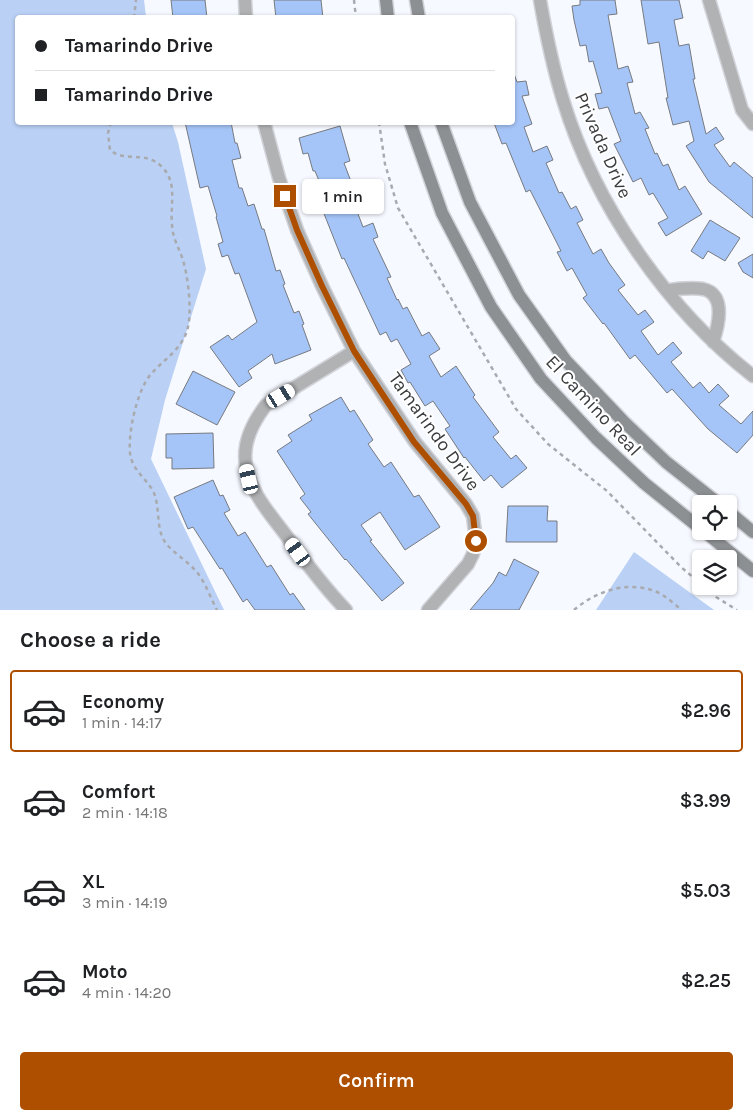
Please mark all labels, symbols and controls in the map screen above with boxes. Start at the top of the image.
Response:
text: Tamarindo Drive [65,35,213,57]
text: Tamarindo Drive [65,84,213,106]
street label: Privada Drive [570,89,636,202]
callout: 1 min [302,178,385,214]
route end [274,185,296,207]
text: 1 min [323,187,363,206]
street label: El Camino Real [541,351,646,461]
street label: Tamarindo Drive [384,368,485,495]
car [264,382,297,410]
car [238,463,259,495]
map controls [692,495,737,595]
button: locate [692,495,737,540]
route start [465,530,487,552]
car [283,535,312,569]
button: layers [692,550,737,595]
text: Choose a ride [20,627,161,653]
icon: car [22,689,67,734]
text: Economy [82,691,164,713]
text: $2.96 [680,700,731,722]
text: 1 min · 14:17 [82,713,162,732]
icon: car [22,779,67,824]
text: Comfort [82,781,156,803]
text: $3.99 [680,790,731,812]
text: 2 min · 14:18 [82,803,168,822]
icon: car [22,869,67,914]
text: XL [82,871,104,893]
text: $5.03 [680,880,731,902]
text: 3 min · 14:19 [82,893,168,912]
icon: car [22,959,67,1004]
text: Moto [82,961,128,983]
text: $2.25 [681,970,731,992]
text: 4 min · 14:20 [82,983,171,1002]
button: Confirm [20,1052,733,1110]

